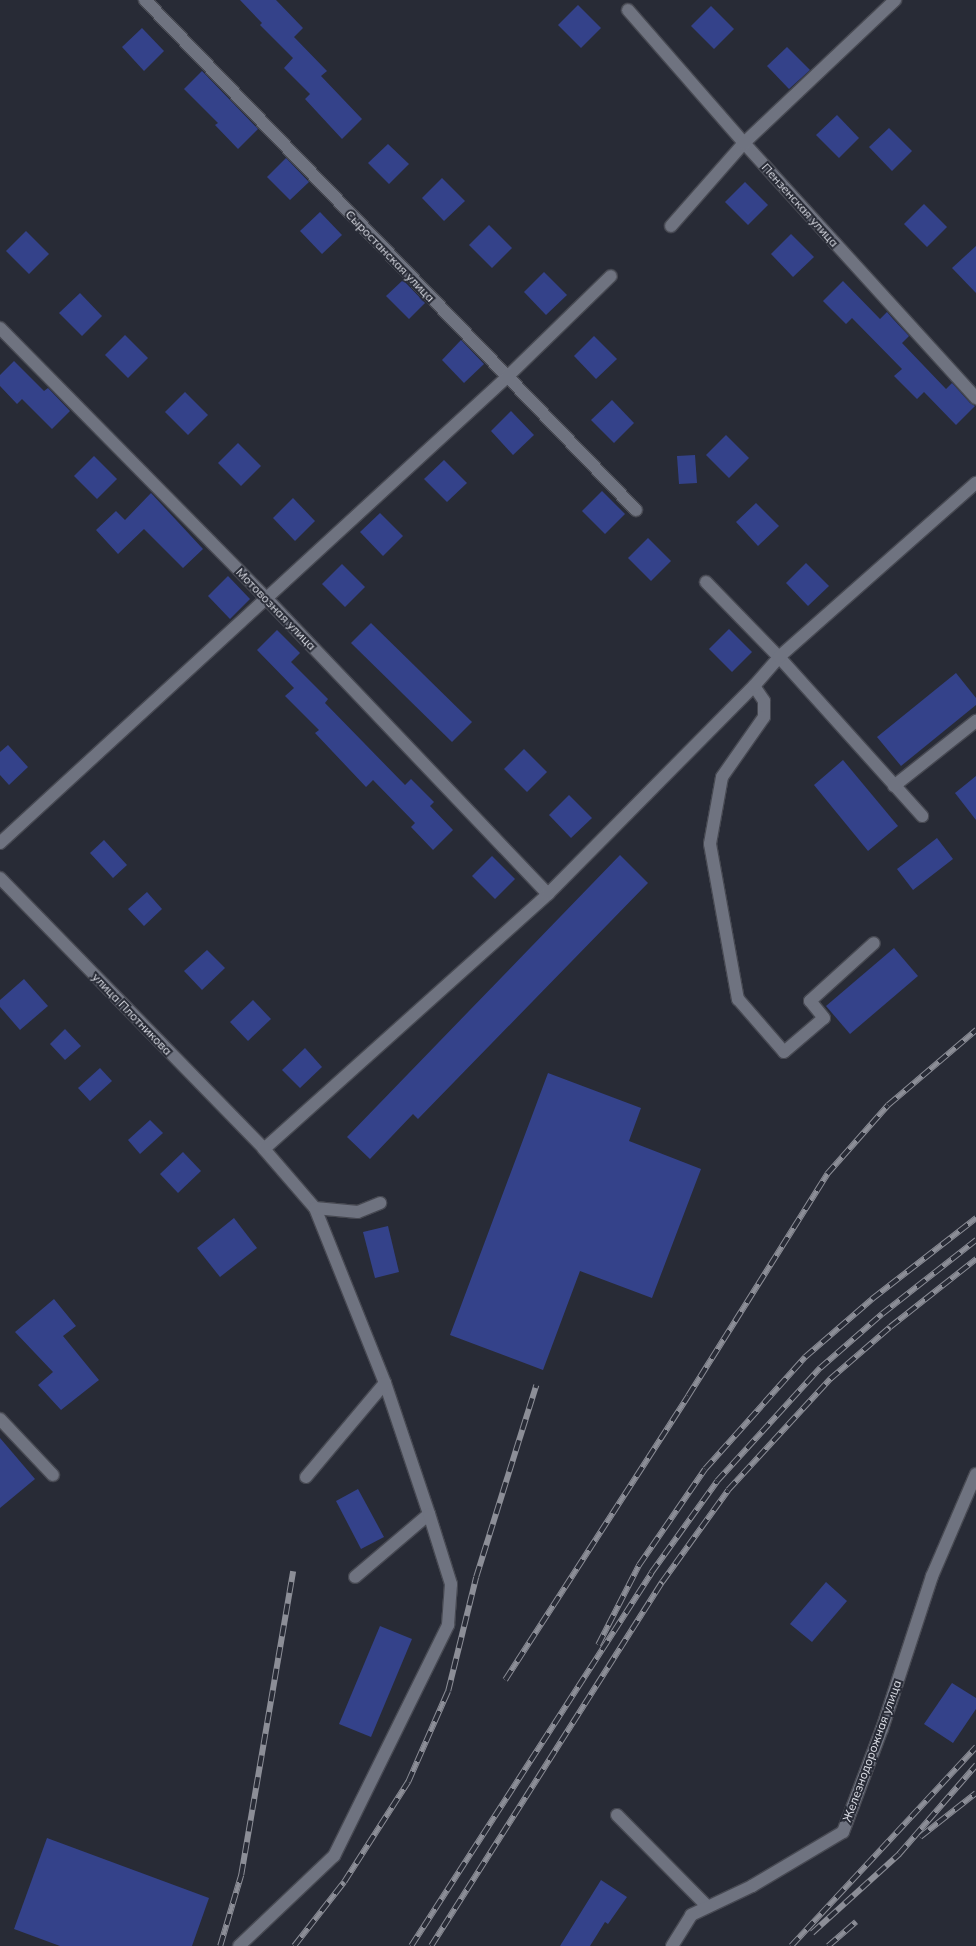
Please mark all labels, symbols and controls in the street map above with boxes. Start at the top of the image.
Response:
street label: Пензенская улица [759,160,841,250]
street label: Сыростанская улица [342,207,438,305]
street label: Мотовозная улица [233,565,319,653]
street label: улица Плотникова [89,970,175,1058]
street label: Железнодорожная улица [840,1678,904,1824]

